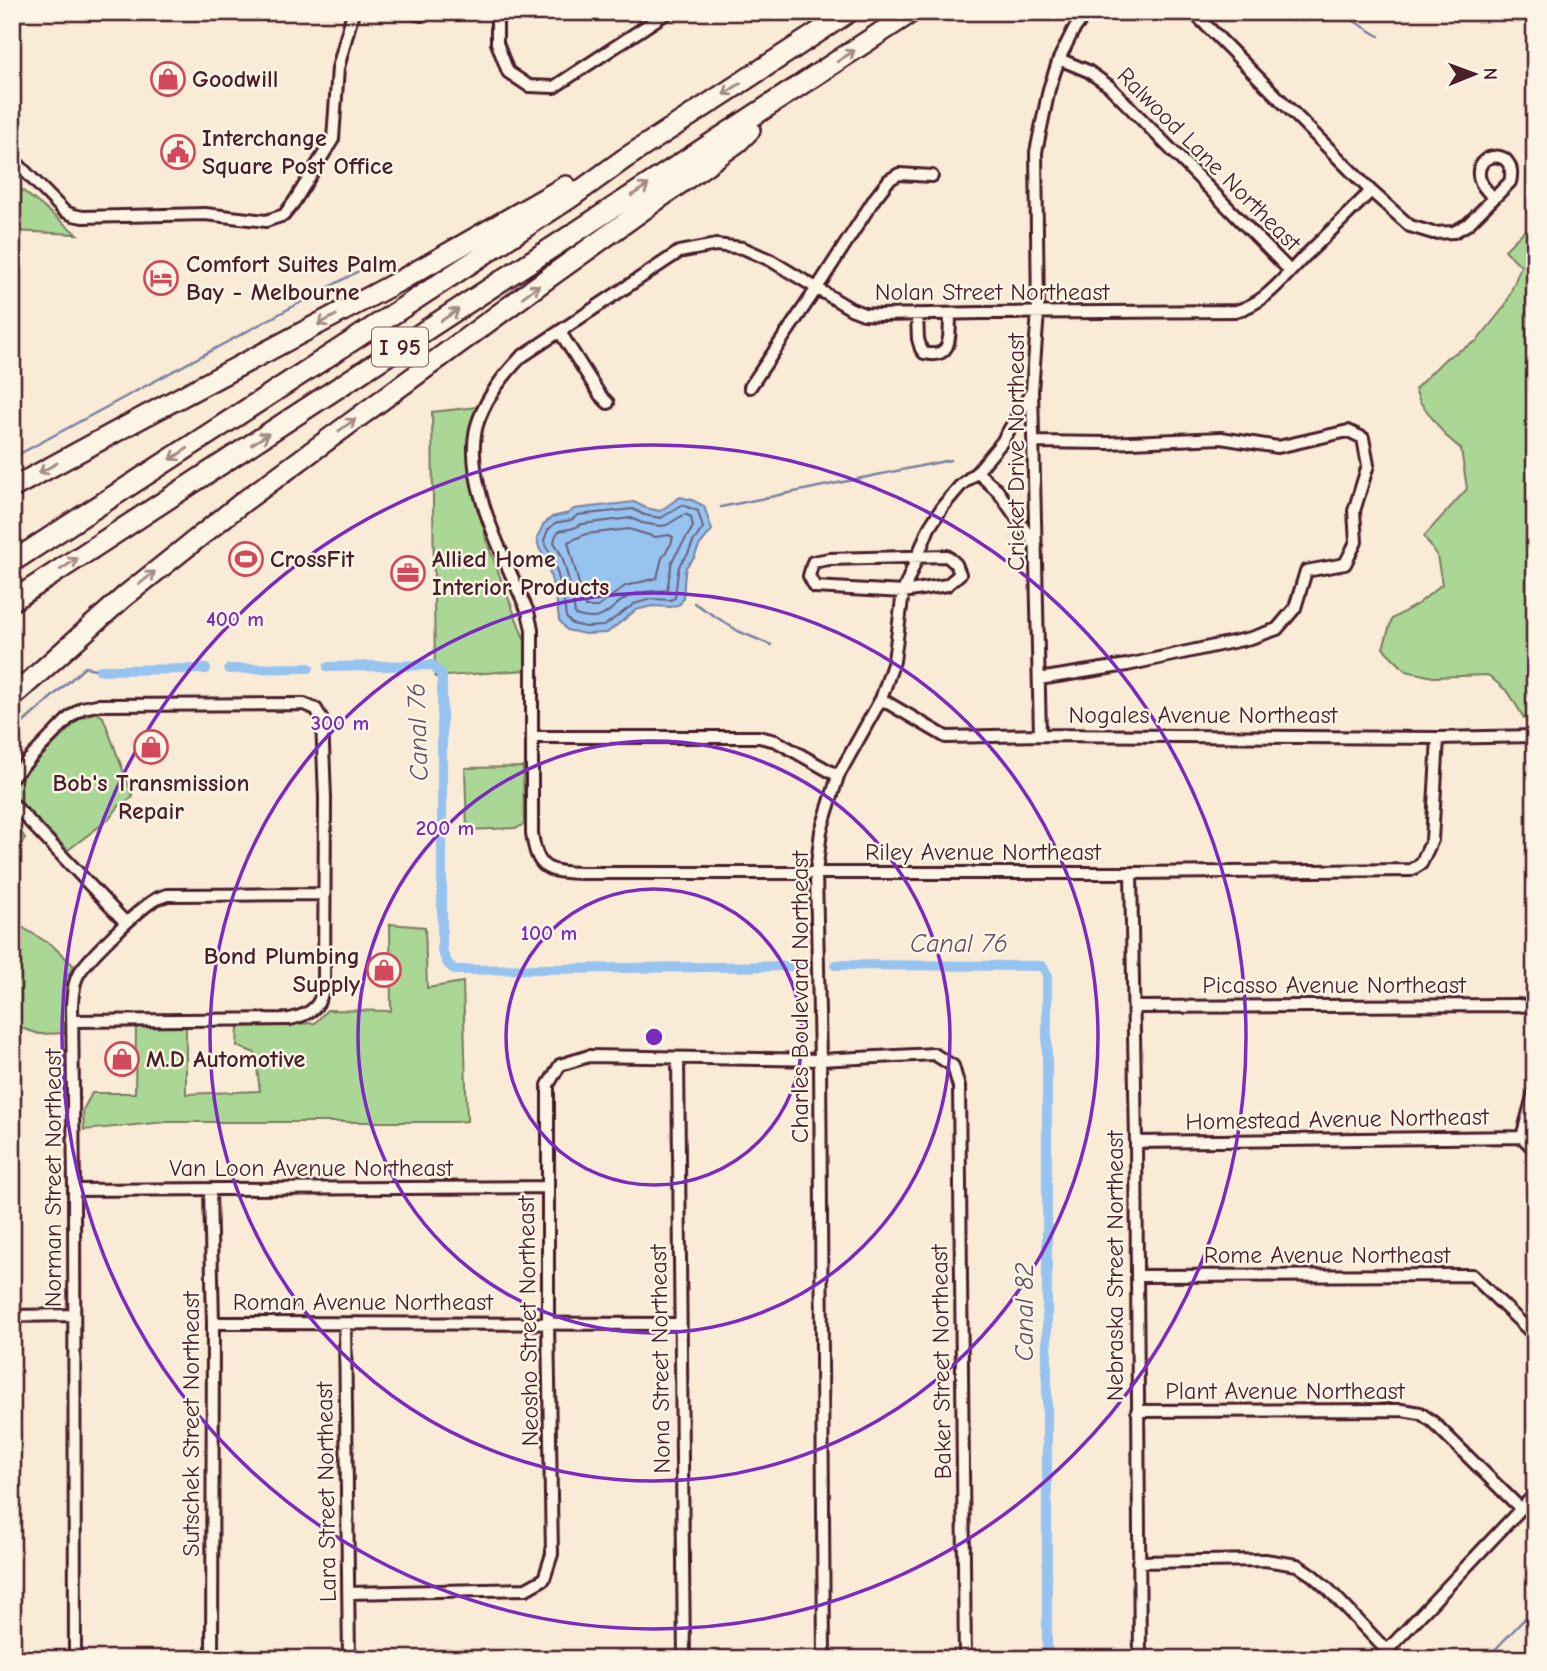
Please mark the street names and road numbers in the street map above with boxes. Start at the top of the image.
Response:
street label: Ralwood Lane Northeast [1111,61,1307,257]
street label: Nolan Street Northeast [875,278,1110,306]
road number: I 95 [372,328,428,366]
street label: Cricket Drive Northeast [1002,332,1030,571]
street label: Nogales Avenue Northeast [1069,701,1339,729]
street label: Riley Avenue Northeast [865,838,1102,866]
street label: Charles Boulevard Northeast [786,850,814,1143]
street label: Picasso Avenue Northeast [1202,971,1467,999]
street label: Norman Street Northeast [39,1048,67,1307]
street label: Homestead Avenue Northeast [1185,1102,1490,1136]
street label: Nebraska Street Northeast [1101,1130,1129,1401]
street label: Van Loon Avenue Northeast [169,1154,454,1182]
street label: Neosho Street Northeast [512,1194,544,1447]
street label: Rome Avenue Northeast [1204,1241,1451,1269]
street label: Nona Street Northeast [644,1243,676,1474]
street label: Baker Street Northeast [925,1243,957,1480]
street label: Roman Avenue Northeast [233,1288,494,1316]
street label: Sutschek Street Northeast [177,1290,205,1557]
street label: Plant Avenue Northeast [1165,1377,1406,1405]
street label: Lara Street Northeast [310,1380,342,1603]

